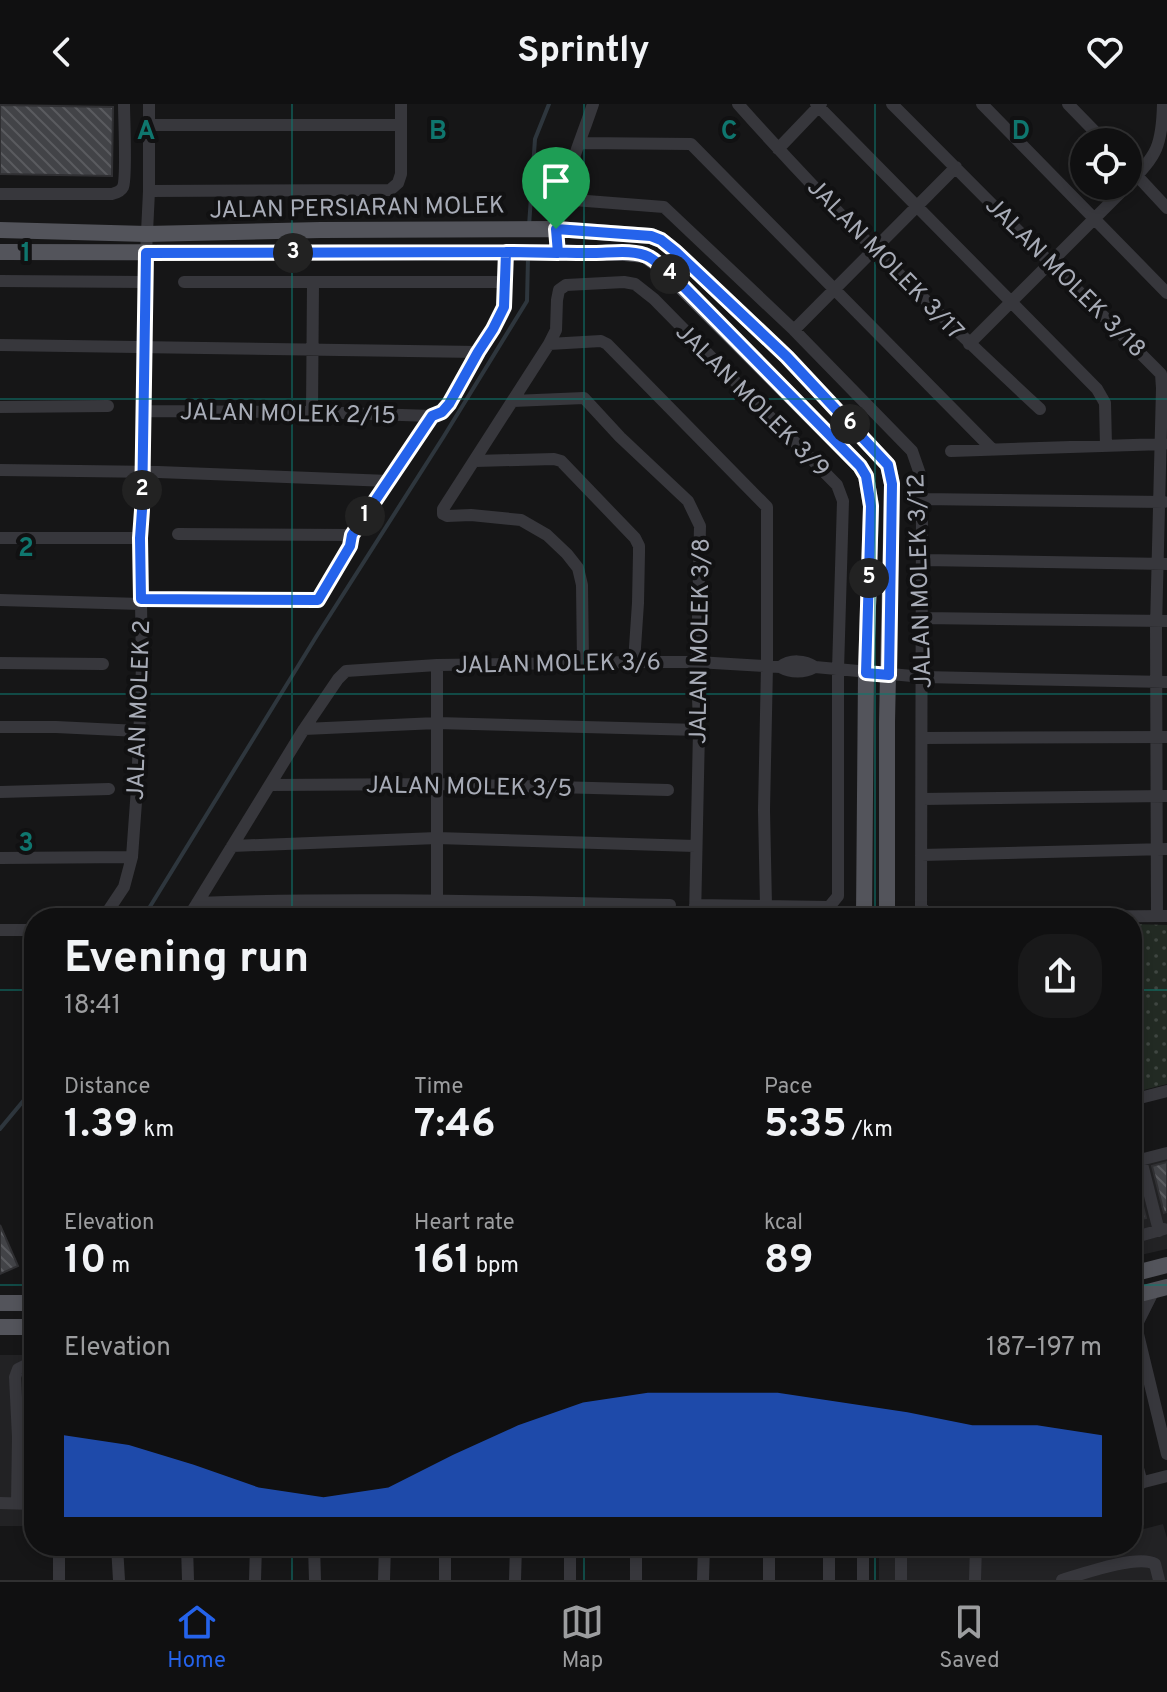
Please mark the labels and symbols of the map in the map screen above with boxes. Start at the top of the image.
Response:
text: A [137,116,155,149]
text: B [429,116,447,149]
text: C [721,116,737,149]
text: D [1012,116,1030,149]
pin [522,147,590,229]
street label: JALAN MOLEK 3/17 [800,173,969,347]
street label: JALAN PERSIARAN MOLEK [209,191,505,227]
street label: JALAN MOLEK 3/18 [978,192,1151,365]
pin: 3 [273,233,313,273]
text: 1 [21,238,31,271]
pin: 4 [650,254,690,294]
street label: JALAN MOLEK 3/9 [668,318,835,485]
street label: JALAN MOLEK 2/15 [180,398,396,432]
pin: 6 [830,404,870,444]
pin: 2 [122,470,162,510]
street label: JALAN MOLEK 3/12 [902,473,940,689]
pin: 1 [345,496,385,536]
text: 2 [18,533,34,566]
street label: JALAN MOLEK 3/8 [684,538,718,744]
pin: 5 [849,558,889,598]
street label: JALAN MOLEK 2 [122,619,158,801]
street label: JALAN MOLEK 3/6 [455,648,661,682]
street label: JALAN MOLEK 3/5 [366,771,572,805]
text: 3 [18,828,34,861]

